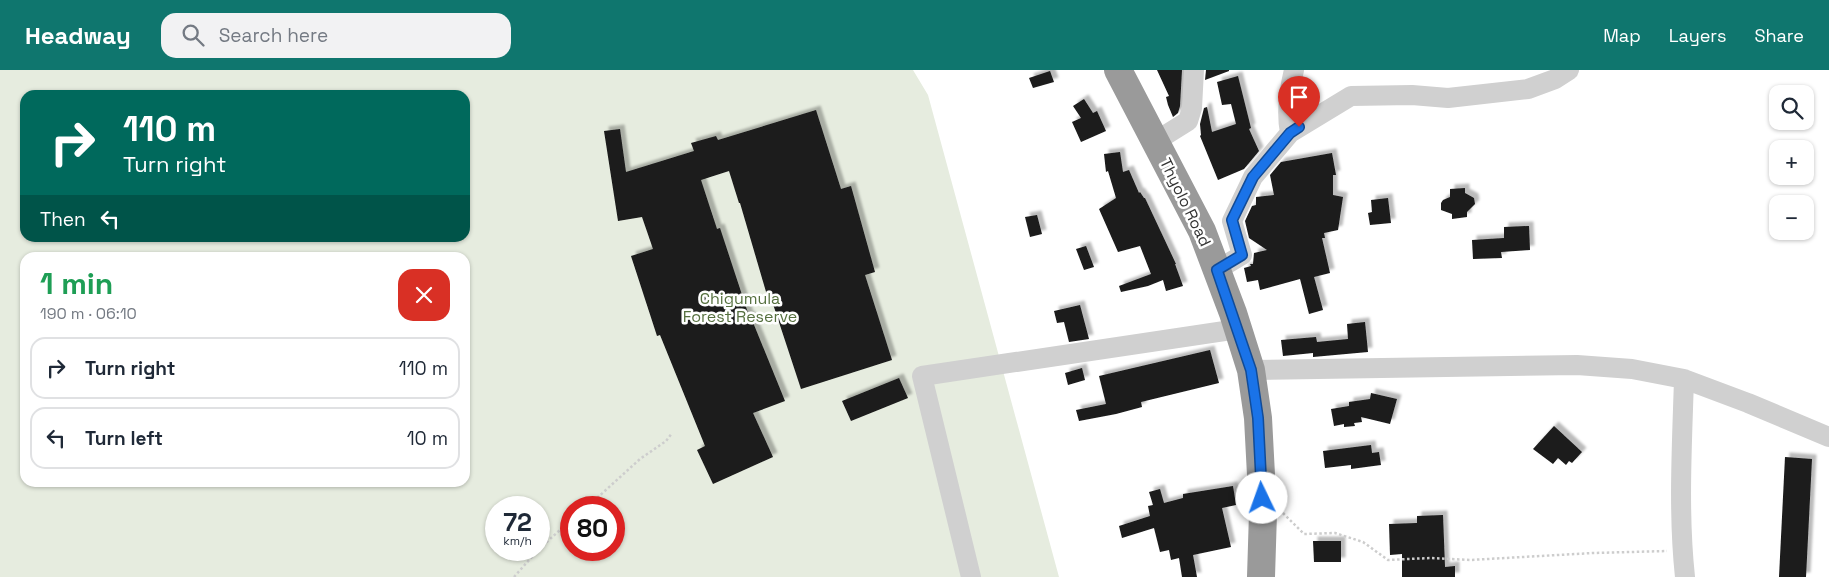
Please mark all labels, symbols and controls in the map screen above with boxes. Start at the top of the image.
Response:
search box [161,13,511,58]
text: Headway [25,20,131,51]
icon: search [179,21,207,49]
text: Search here [219,23,328,48]
text: Map [1603,24,1641,47]
text: Layers [1669,24,1726,47]
text: Share [1754,24,1804,47]
pin [1278,76,1320,127]
icon: arrive [1285,83,1313,111]
map controls [1769,85,1814,240]
button: search [1769,85,1814,130]
text: 110 m [123,107,216,151]
icon: right [40,110,105,175]
button: + [1769,140,1814,185]
text: Turn right [123,150,226,178]
street label: Thyolo Road [1155,154,1216,250]
button: − [1769,195,1814,240]
icon: left [96,205,124,233]
text: Then [40,207,86,232]
text: 1 min [40,264,113,303]
button: close [398,269,450,321]
park label: Chigumula Forest Reserve [683,288,797,327]
text: 190 m · 06:10 [40,303,137,324]
icon: right [42,354,70,382]
text: Turn right [85,356,175,381]
text: 110 m [399,356,448,381]
icon: left [42,424,70,452]
text: Turn left [85,426,163,451]
text: 10 m [407,426,448,451]
position arrow [1235,471,1287,523]
speed limit sign: 80 [560,496,625,561]
text: 72 [503,506,532,538]
text: km/h [503,533,532,549]

